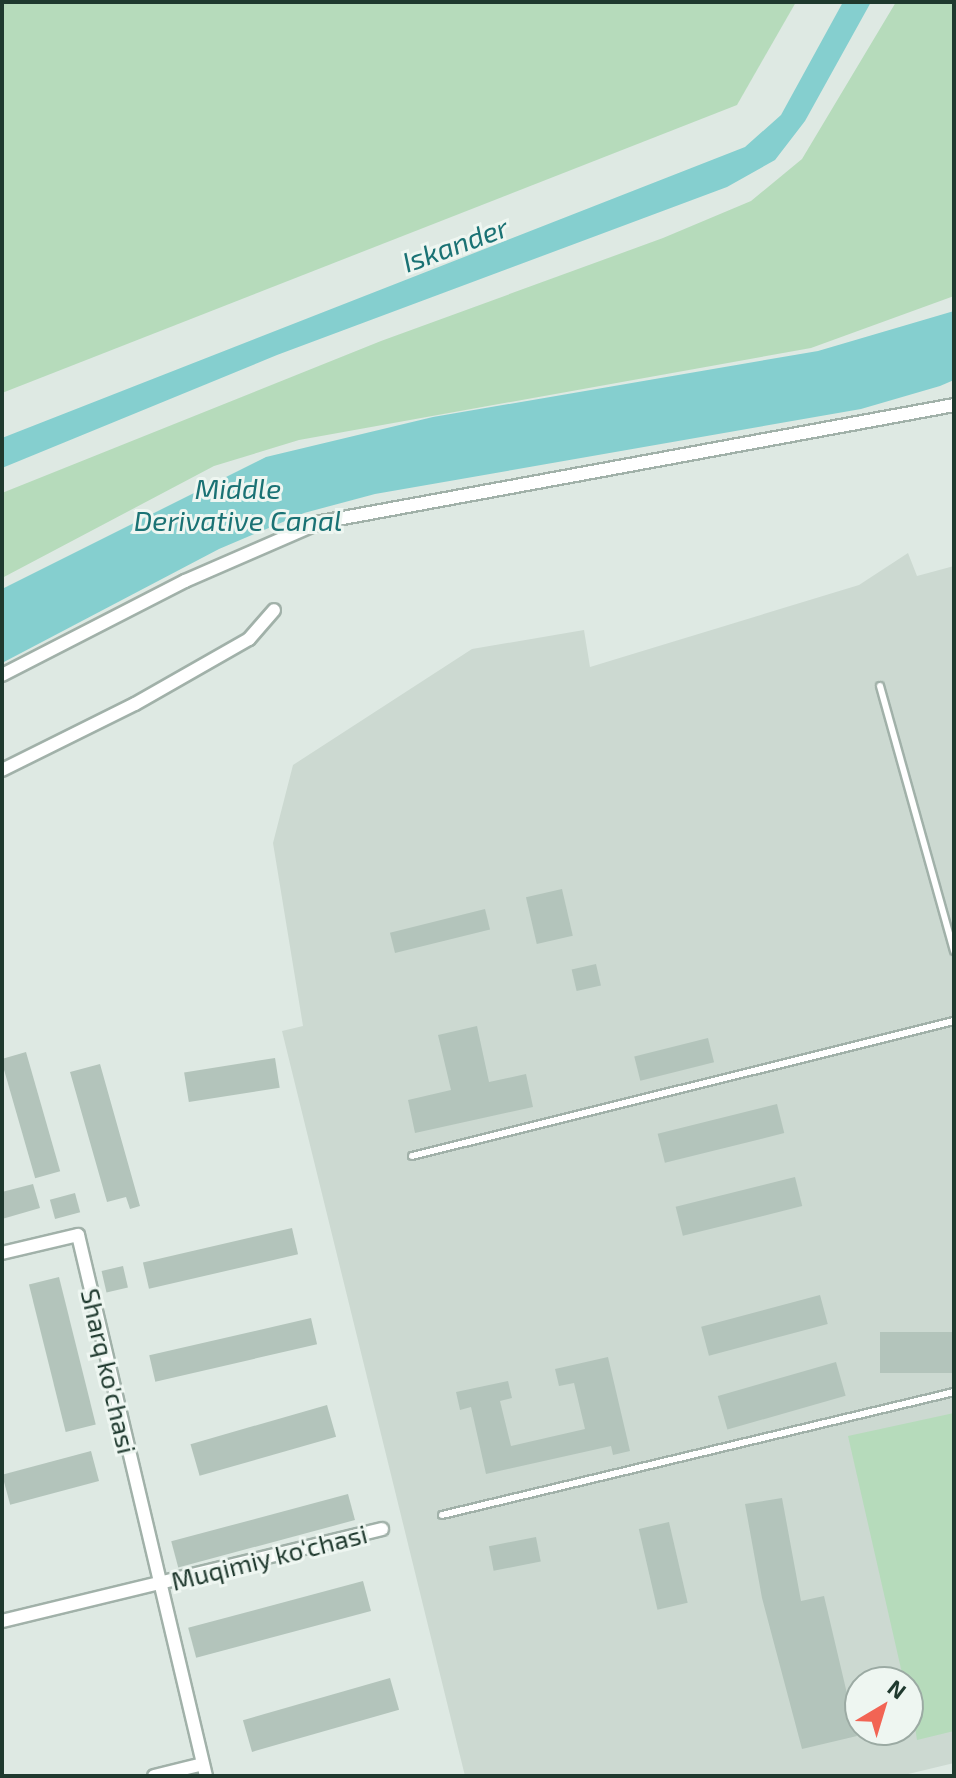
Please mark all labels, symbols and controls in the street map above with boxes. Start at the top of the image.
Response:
water label: Iskander [397,209,513,279]
water label: Middle Derivative Canal [134,471,342,537]
street label: Sharq ko'chasi [75,1285,143,1457]
street label: Muqimiy ko‘chasi [168,1517,370,1597]
north arrow [844,1666,924,1746]
text: N [883,1674,912,1704]

